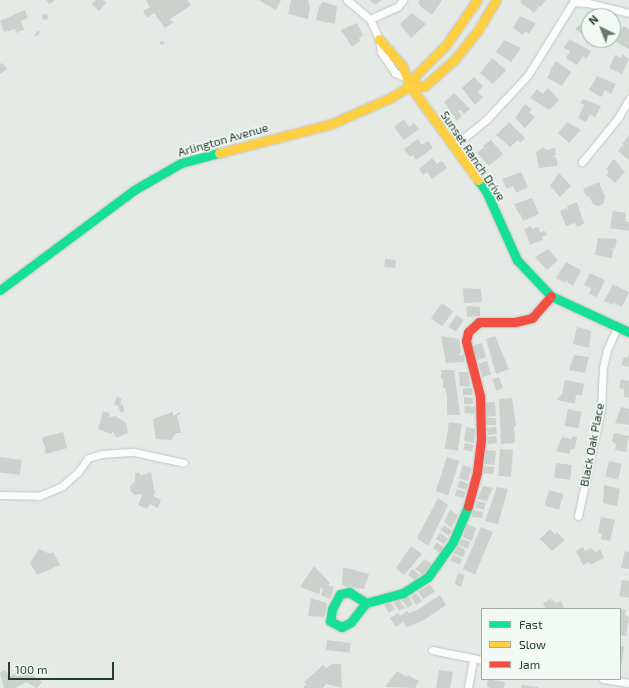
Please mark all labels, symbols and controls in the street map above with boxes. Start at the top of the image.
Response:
north arrow [581,8,621,48]
text: N [586,12,600,27]
street label: Sunset Ranch Drive [438,108,508,204]
street label: Arlington Avenue [176,120,270,160]
street label: Black Oak Place [577,402,607,488]
legend [481,608,621,680]
text: Fast [519,617,542,631]
text: Slow [519,637,546,651]
scale bar [10,654,116,680]
text: Jam [519,657,540,671]
text: 100 m [15,662,47,676]

